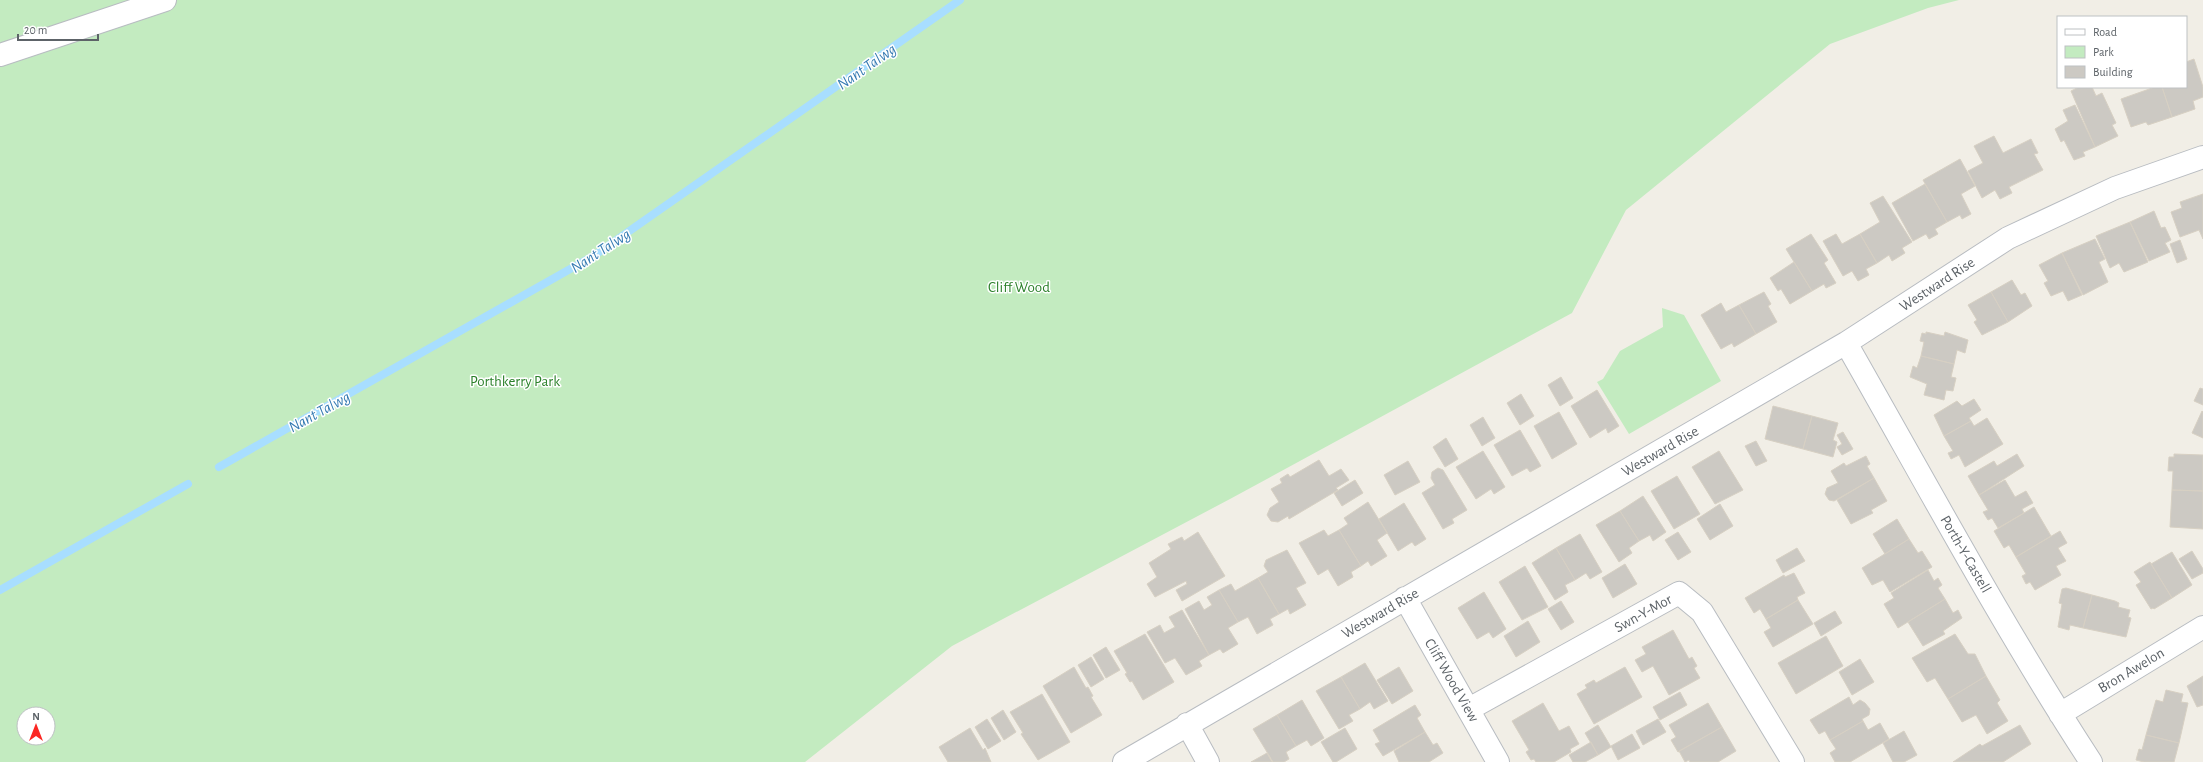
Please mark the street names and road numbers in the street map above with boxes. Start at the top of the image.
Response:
street label: Westward Rise [1897,255,1978,314]
street label: Westward Rise [1619,423,1701,479]
street label: Porth-Y-Castell [1937,513,1994,595]
street label: Westward Rise [1339,585,1421,641]
street label: Swn-Y-Mor [1612,591,1675,635]
street label: Cliff Wood View [1422,636,1481,724]
street label: Bron Awelon [2096,645,2167,696]

